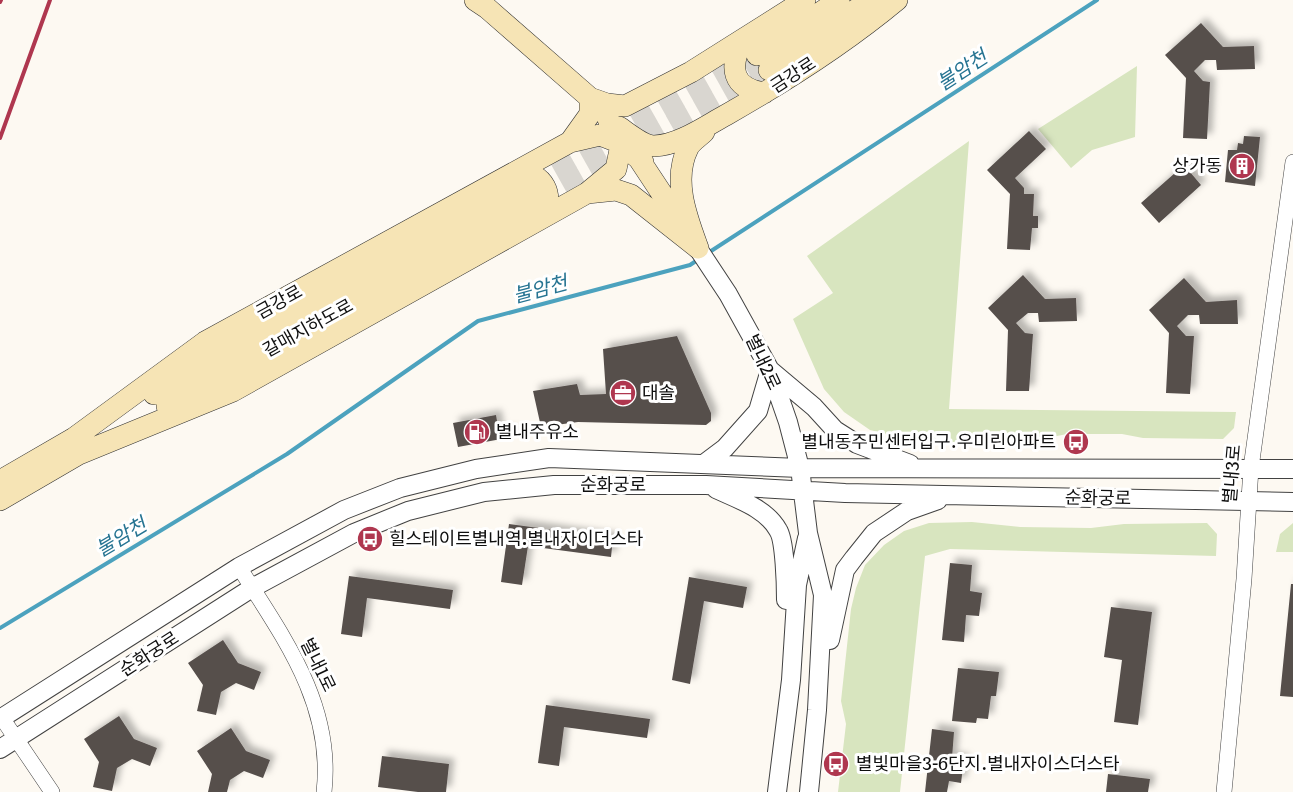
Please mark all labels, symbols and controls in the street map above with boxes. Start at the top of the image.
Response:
water label: 불암천 [930,39,994,96]
street label: 금강로 [764,49,820,99]
place label: 상가동 [1172,151,1222,178]
building icon: 상가동 [1227,151,1257,181]
water label: 불암천 [509,265,573,309]
street label: 금강로 [250,277,307,325]
street label: 갈매지하도로 [257,291,357,363]
street label: 별내2로 [740,329,789,394]
office icon: 대솔 [608,378,638,408]
place label: 대솔 [642,378,675,405]
fuel station icon: 별내주유소 [462,417,492,447]
place label: 별내주유소 [496,417,579,444]
place label: 별내동주민센터입구.우미린아파트 [802,427,1056,454]
bus stop icon: 별내동주민센터입구.우미린아파트 [1061,427,1091,457]
street label: 별내3로 [1214,443,1247,505]
street label: 순화궁로 [580,470,646,497]
street label: 순화궁로 [1065,482,1131,511]
water label: 불암천 [89,507,154,562]
bus stop icon: 힐스테이트별내역.별내자이더스타 [355,524,385,554]
place label: 힐스테이트별내역.별내자이더스타 [389,524,644,551]
street label: 순화궁로 [113,623,183,682]
street label: 별내1로 [295,633,344,696]
bus stop icon: 별빛마을3-6단지.별내자이스더스타 [821,749,851,779]
place label: 별빛마을3-6단지.별내자이스더스타 [856,749,1120,776]

